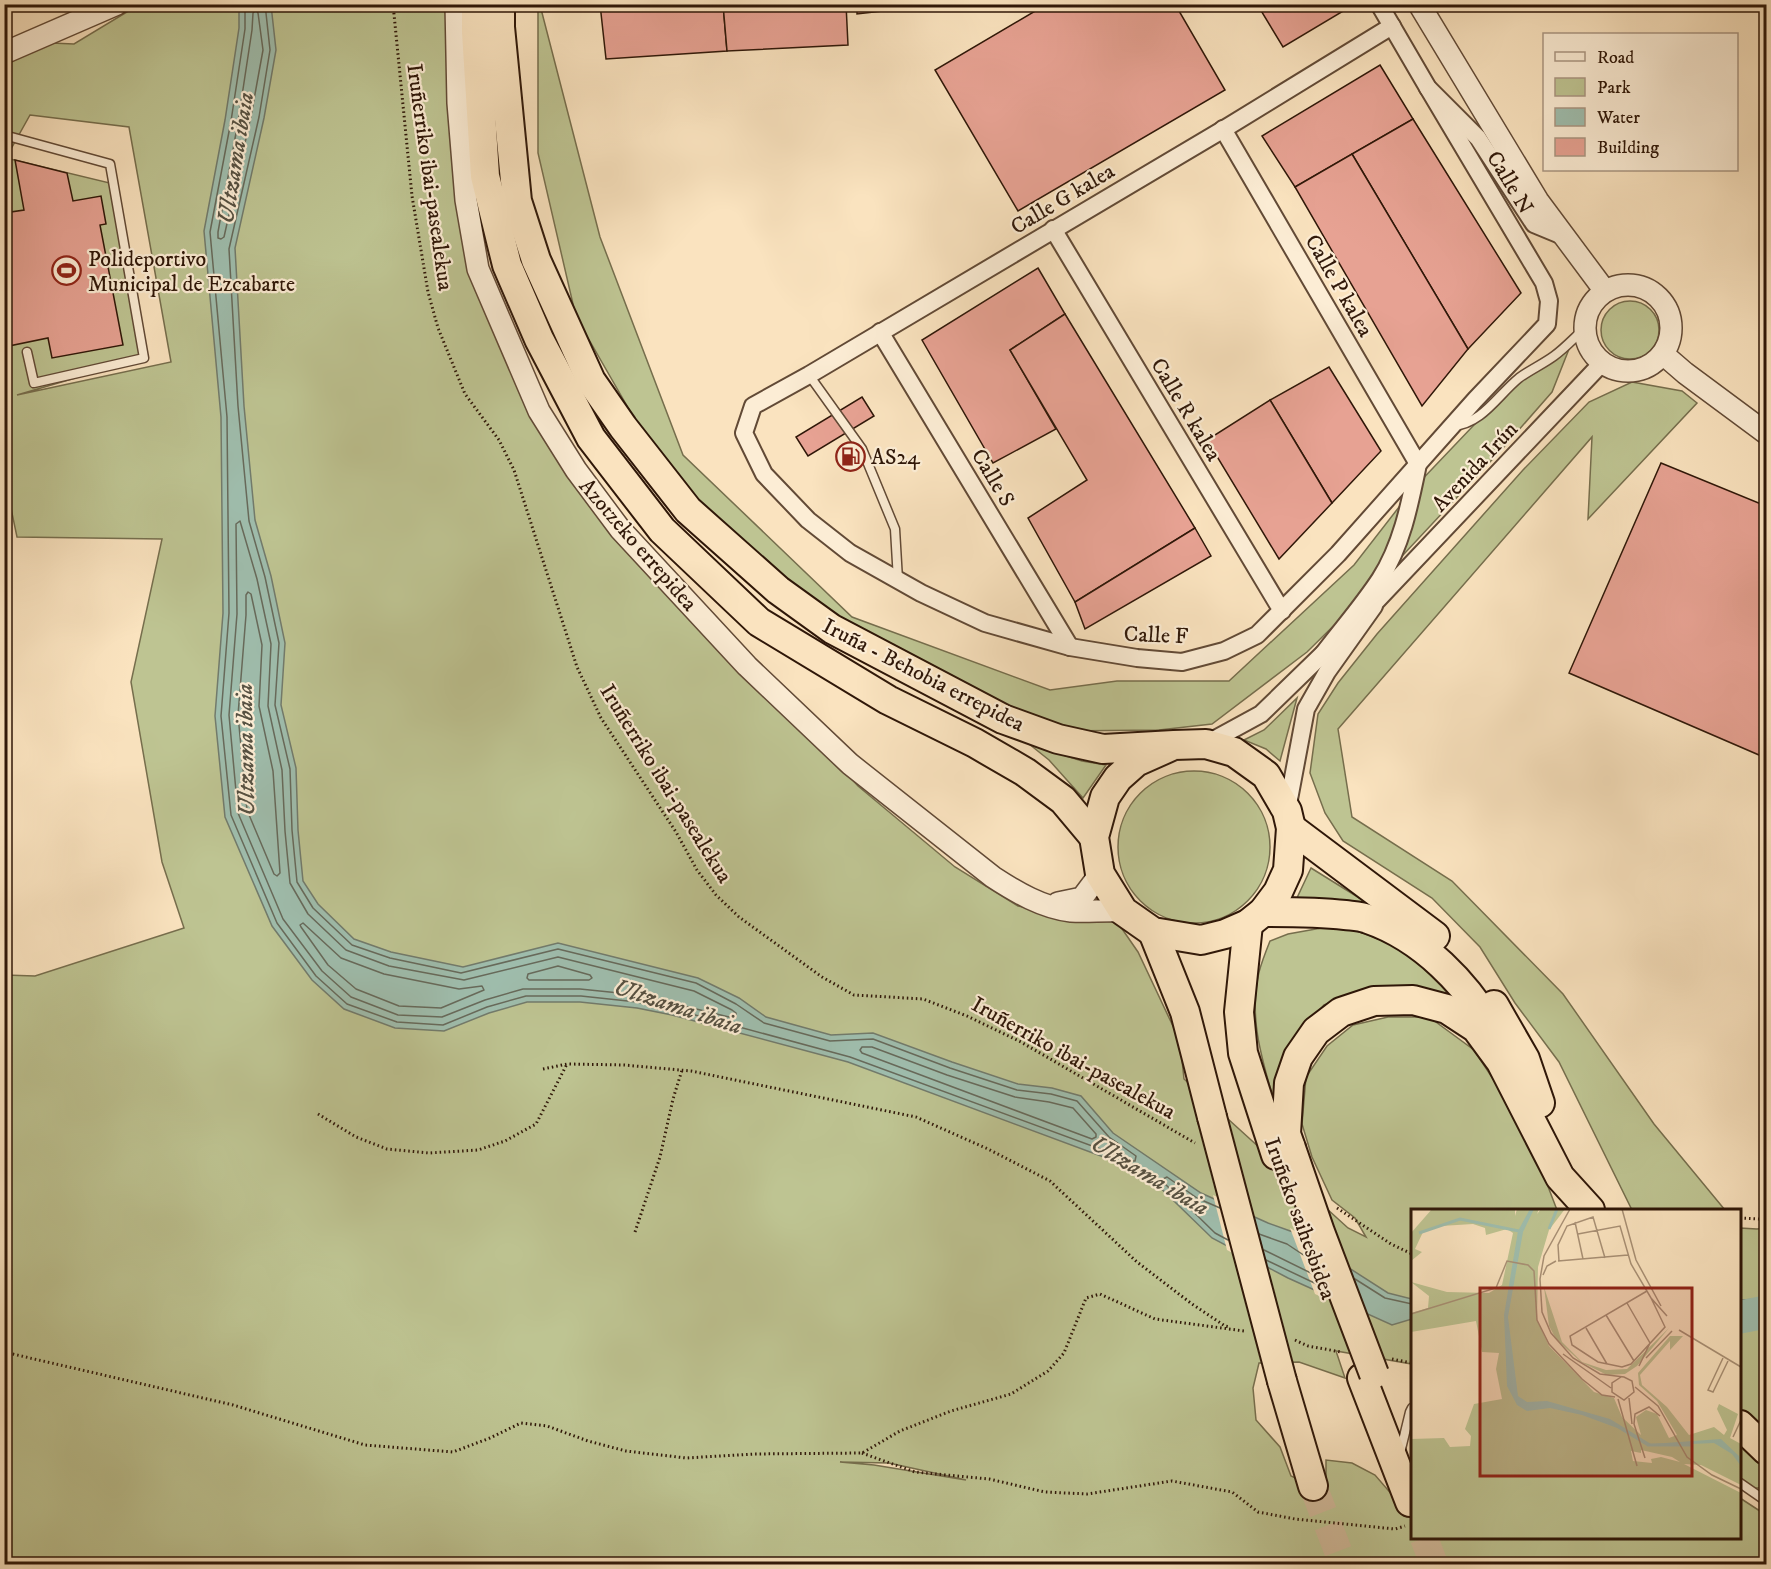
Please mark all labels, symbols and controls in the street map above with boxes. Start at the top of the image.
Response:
legend [1543,33,1738,171]
text: Road [1597,47,1634,69]
street label: Iruñerriko ibai-pasealekua [400,62,459,293]
text: Park [1597,77,1631,99]
water label: Ultzama ibaia [211,90,261,226]
text: Water [1596,107,1640,129]
text: Building [1597,137,1659,159]
street label: Calle N [1480,146,1539,219]
street label: Calle G kalea [1006,157,1120,241]
street label: Calle P kalea [1299,230,1379,342]
place label: Polideportivo Municipal de Ezcabarte [88,246,295,298]
sports icon: Polideportivo Municipal de Ezcabarte [51,255,83,287]
street label: Calle R kalea [1144,353,1227,467]
street label: Avenida Irún [1426,416,1524,518]
fuel station icon: AS24 [834,440,866,472]
place label: AS24 [871,444,921,471]
street label: Calle S [965,444,1020,512]
street label: Azotzeko errepidea [573,473,703,617]
street label: Iruña - Behobia errepidea [818,613,1029,738]
street label: Calle F [1123,621,1189,650]
street label: Iruñerriko ibai-pasealekua [594,680,738,889]
water label: Ultzama ibaia [230,683,262,817]
water label: Ultzama ibaia [610,972,746,1042]
street label: Iruñerriko ibai-pasealekua [967,991,1181,1126]
water label: Ultzama ibaia [1085,1129,1214,1223]
street label: Iruñeko saihesbidea [1258,1134,1342,1304]
inset map [1411,1209,1741,1539]

